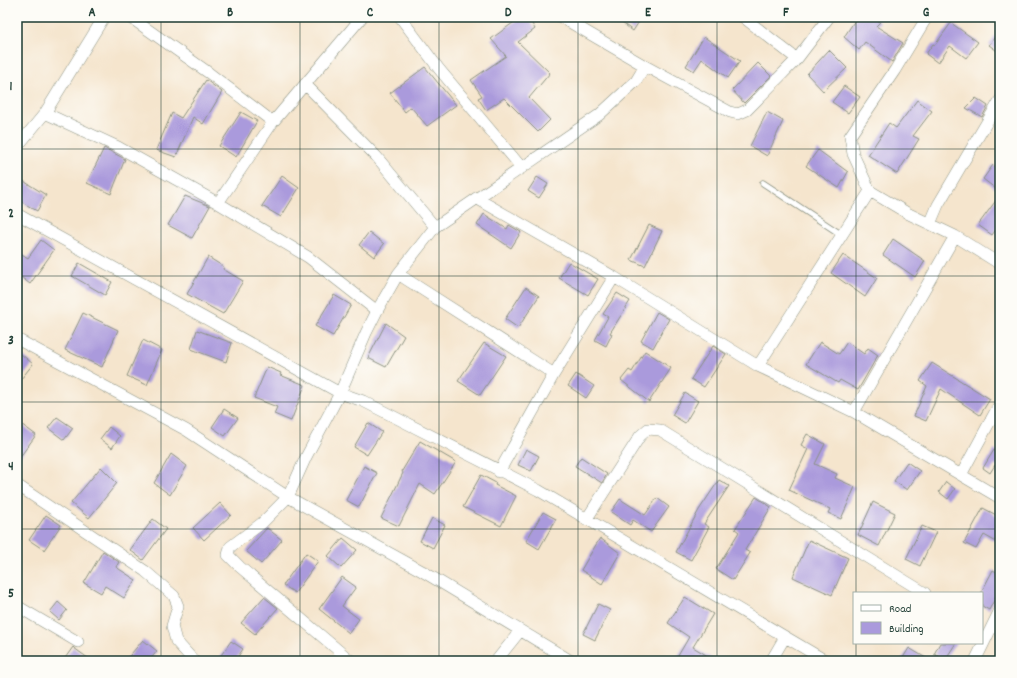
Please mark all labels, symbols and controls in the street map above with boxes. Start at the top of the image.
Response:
text: A [88,4,96,23]
text: B [227,4,233,23]
text: C [367,4,374,23]
text: D [505,4,512,23]
text: E [645,4,652,23]
text: F [783,4,789,23]
text: G [923,4,930,23]
text: 1 [10,78,13,97]
text: 2 [8,205,14,224]
text: 3 [8,332,14,351]
text: 4 [8,458,14,477]
text: 5 [8,585,14,604]
legend [853,592,983,644]
text: Road [889,601,911,618]
text: Building [889,621,924,638]

